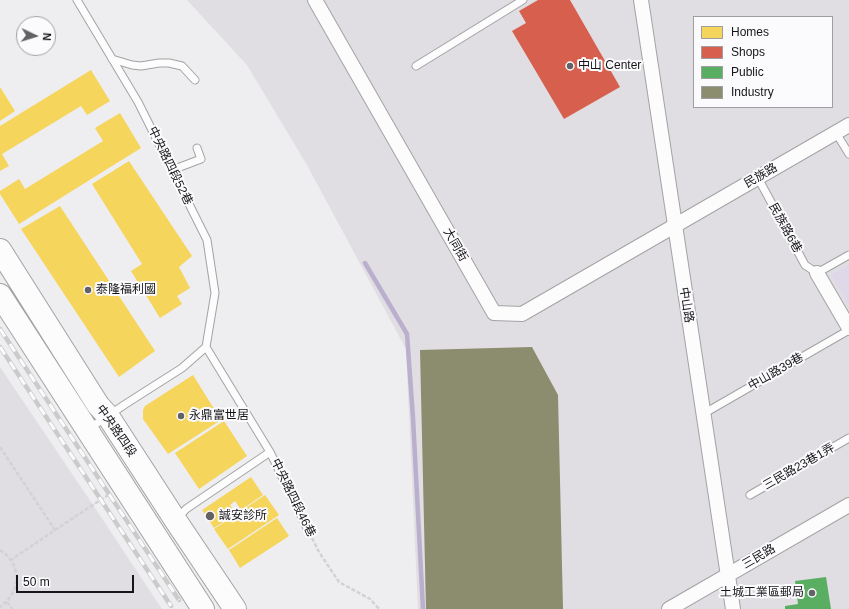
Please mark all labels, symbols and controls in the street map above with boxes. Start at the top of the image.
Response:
north arrow [16,16,56,56]
legend [693,16,833,108]
text: Homes [731,25,769,39]
text: N [41,32,53,41]
text: Shops [731,45,765,59]
place label: 中山 Center [578,59,641,73]
marker: 中山 Center [565,61,575,71]
text: Public [731,65,764,79]
text: Industry [731,85,774,99]
street label: 中央路四段52巷 [145,124,195,208]
street label: 民族路 [742,161,780,191]
street label: 民族路6巷 [765,201,805,255]
street label: 大同街 [440,226,470,264]
place label: 泰隆福利國 [96,283,156,297]
marker: 泰隆福利國 [83,285,93,295]
street label: 中山路 [676,286,696,324]
street label: 中山路39巷 [746,350,806,394]
street label: 中央路四段 [93,402,139,460]
place label: 永鼎富世居 [189,409,249,423]
marker: 永鼎富世居 [176,411,186,421]
street label: 三民路23巷1弄 [761,441,837,493]
street label: 中央路四段46巷 [268,456,318,540]
place label: 誠安診所 [219,509,267,523]
marker: 誠安診所 [204,510,216,522]
street label: 三民路 [740,542,778,572]
scale bar [18,567,136,593]
text: 50 m [23,575,50,589]
place label: 土城工業區郵局 [720,586,804,600]
marker: 土城工業區郵局 [807,588,817,598]

